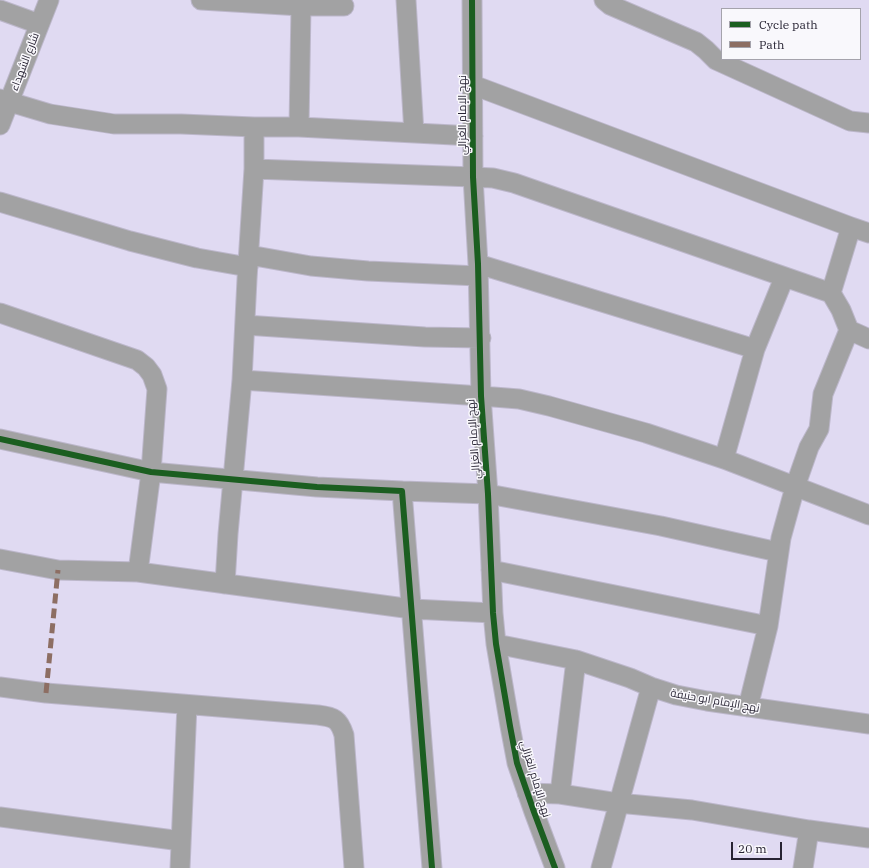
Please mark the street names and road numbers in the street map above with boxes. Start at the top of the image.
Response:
street label: شارع الشهداء [8,31,42,93]
street label: نهج الإمام الغزالي [456,75,470,155]
street label: نهج الإمام الغزالي [465,399,483,479]
street label: نهج الإمام ابو حنيفة [669,687,761,715]
street label: نهج الإمام الغزالي [517,739,553,819]

